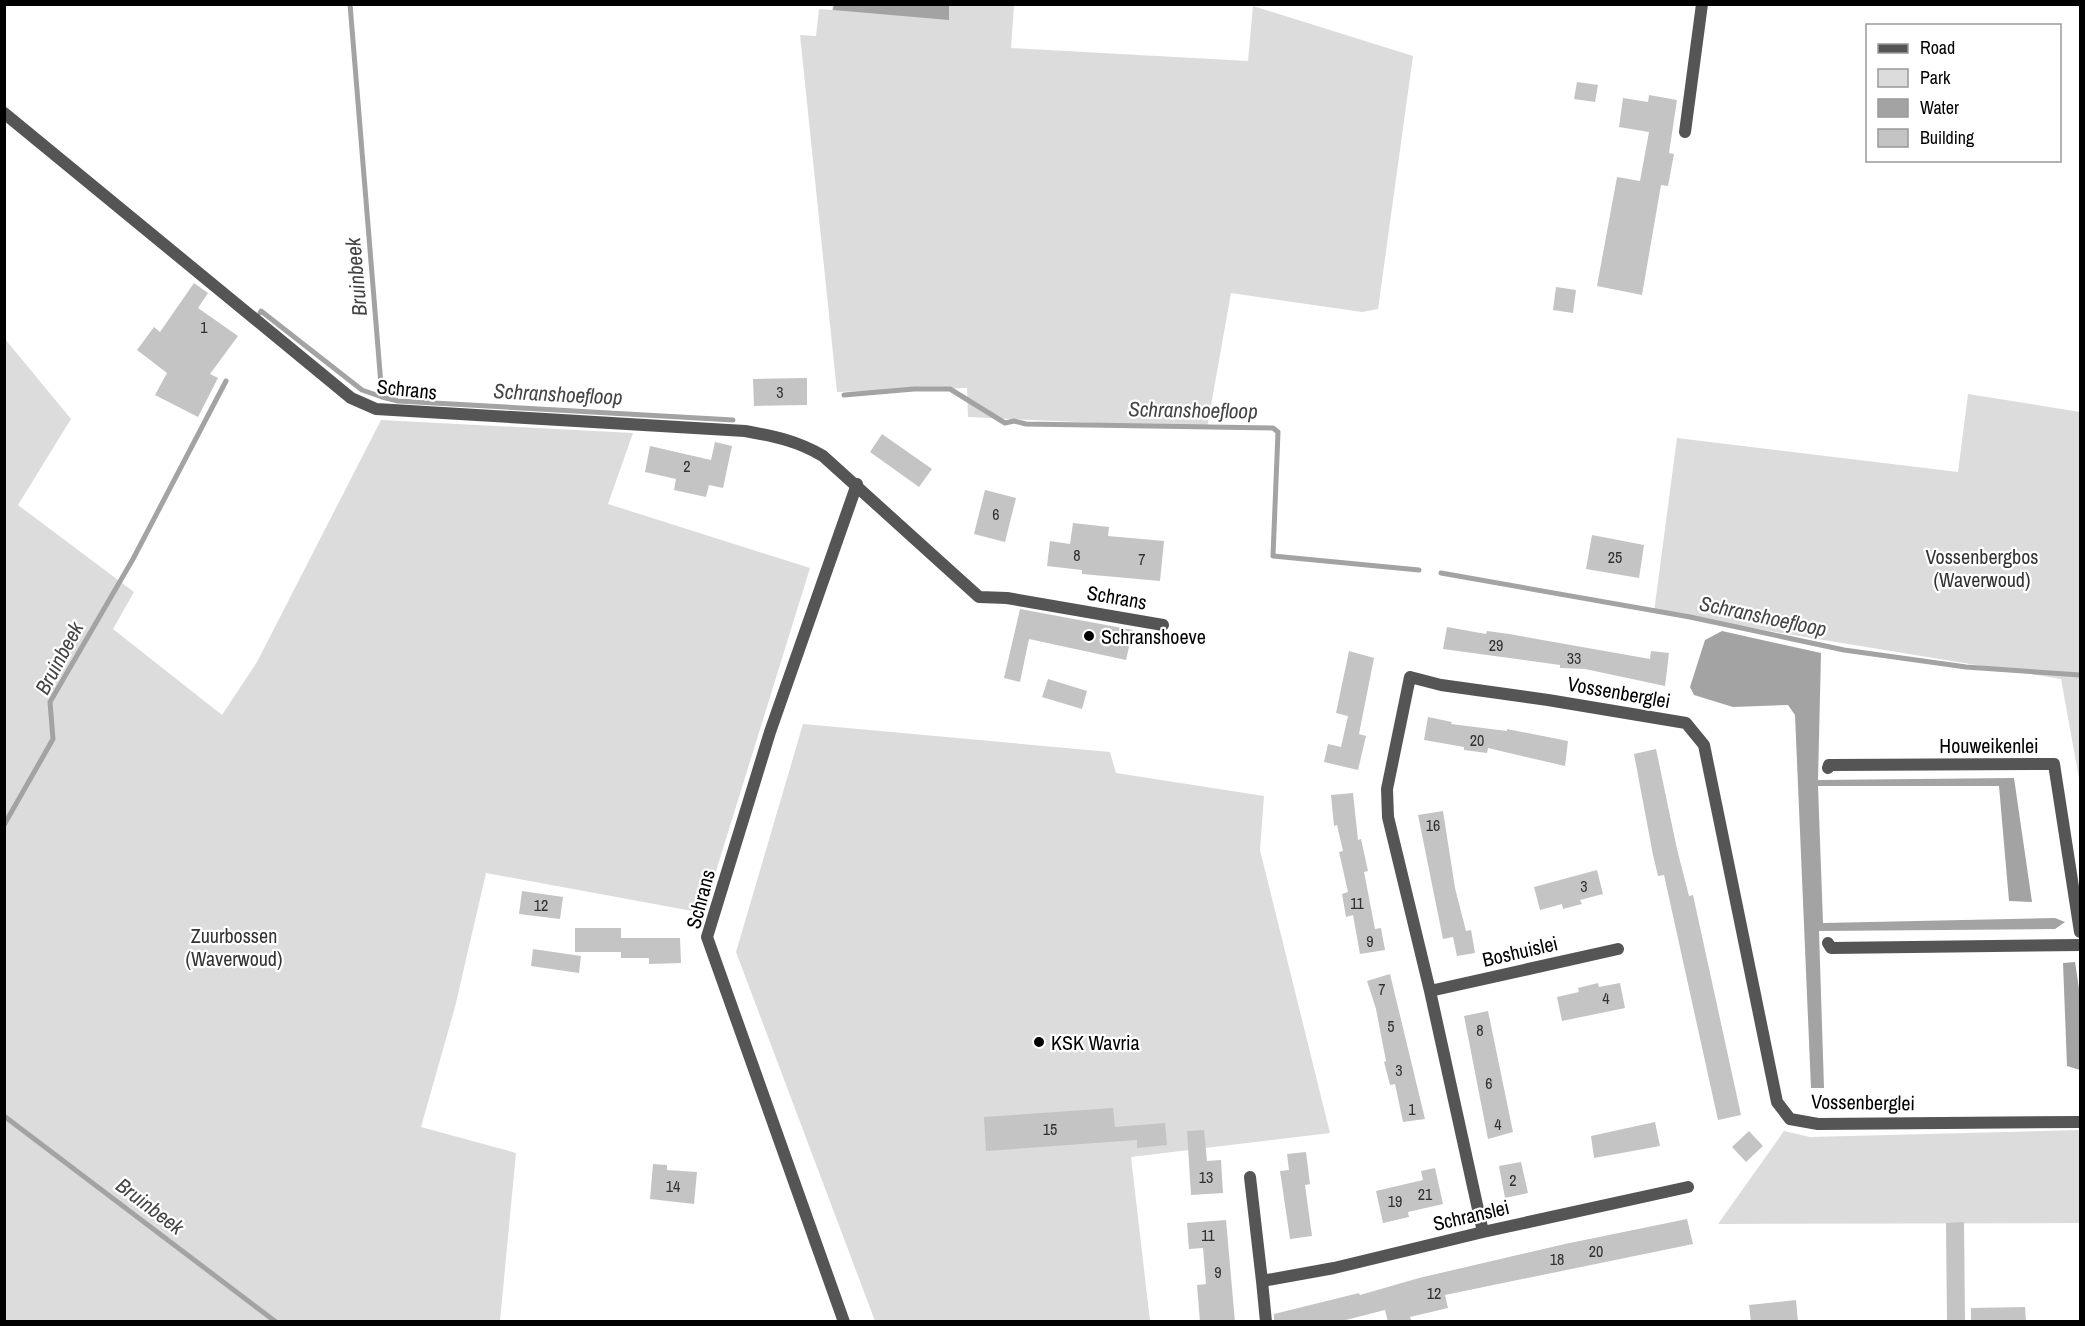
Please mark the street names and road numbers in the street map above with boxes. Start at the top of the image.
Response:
street label: Schrans [376,372,438,406]
street label: Schrans [1085,578,1149,616]
street label: Vossenberglei [1565,670,1673,714]
street label: Houweikenlei [1939,732,2039,759]
street label: Schrans [679,866,721,932]
street label: Boshuislei [1480,929,1560,973]
street label: Vossenberglei [1811,1088,1915,1116]
street label: Schranslei [1430,1193,1512,1237]

